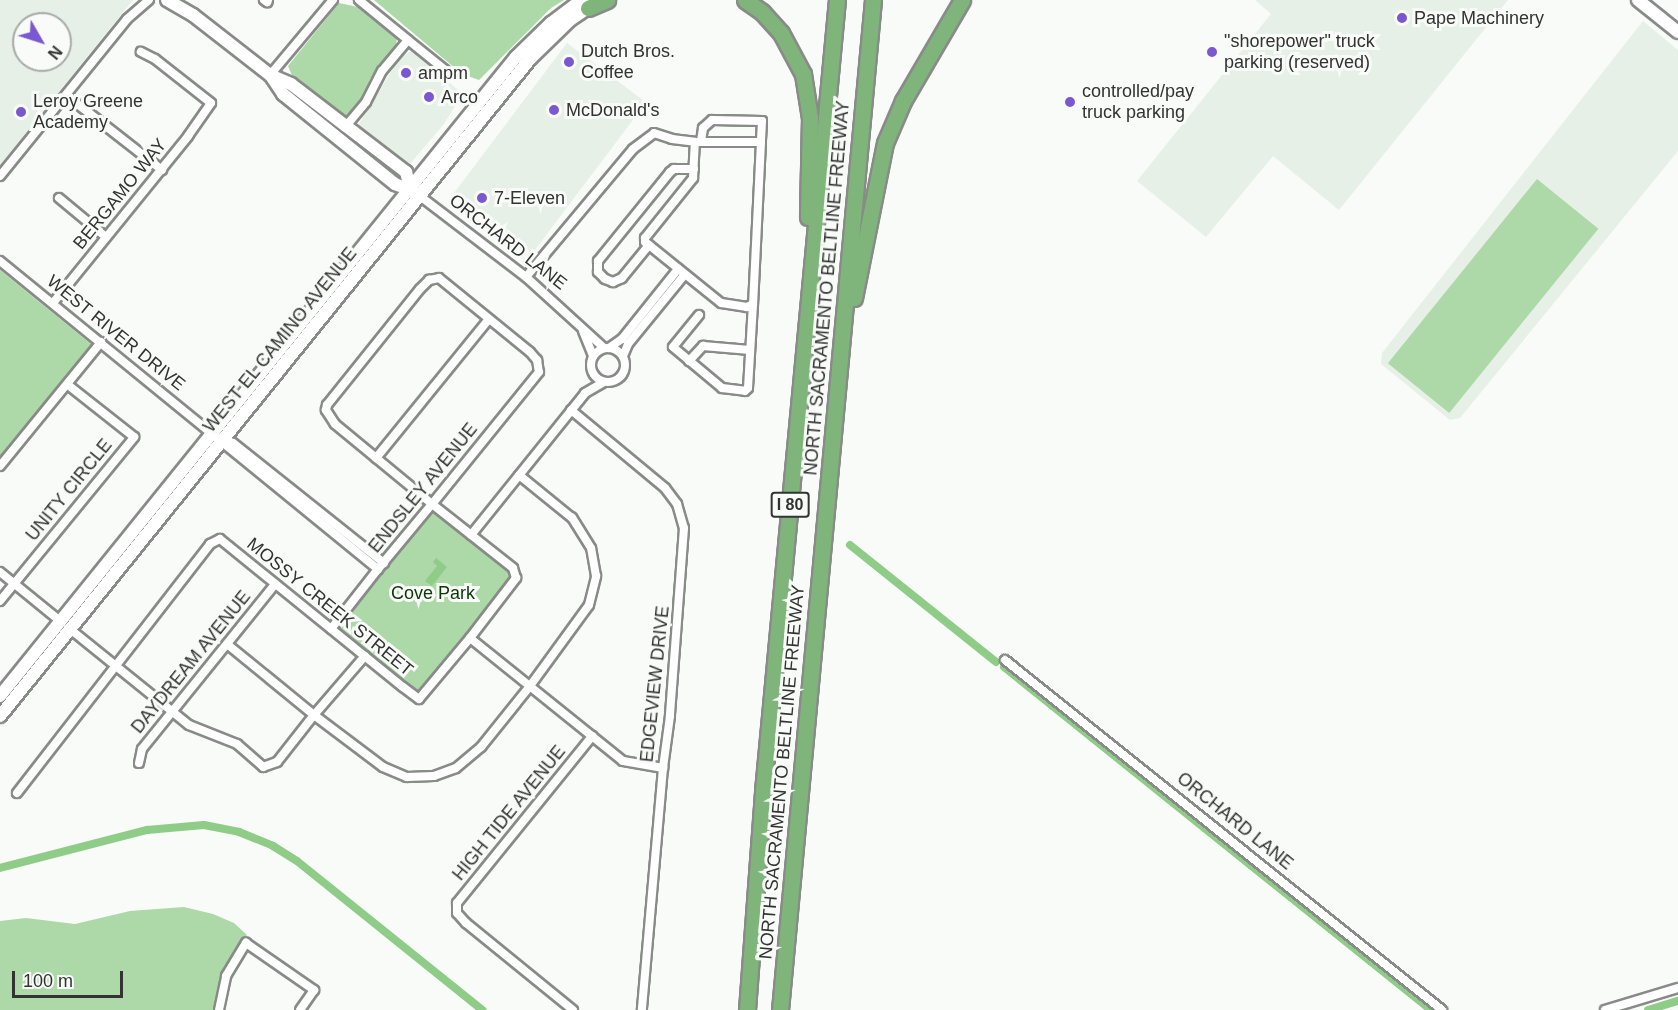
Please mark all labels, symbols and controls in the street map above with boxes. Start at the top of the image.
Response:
place label: Pape Machinery [1414,7,1544,29]
marker: Pape Machinery [1395,11,1409,25]
north arrow [12,12,72,72]
place label: "shorepower" truck parking (reserved) [1224,31,1375,74]
place label: Dutch Bros. Coffee [581,41,675,84]
text: N [45,43,65,62]
marker: "shorepower" truck parking (reserved) [1205,45,1219,59]
marker: Dutch Bros. Coffee [562,55,576,69]
place label: ampm [418,62,468,84]
marker: ampm [399,66,413,80]
place label: controlled/pay truck parking [1082,81,1194,124]
place label: Arco [441,86,478,108]
marker: Arco [422,90,436,104]
place label: Leroy Greene Academy [33,91,143,134]
marker: controlled/pay truck parking [1063,95,1077,109]
place label: McDonald's [566,99,659,121]
street label: NORTH SACRAMENTO BELTLINE FREEWAY [800,100,854,476]
marker: McDonald's [547,103,561,117]
marker: Leroy Greene Academy [14,105,28,119]
street label: BERGAMO WAY [69,134,171,254]
place label: 7-Eleven [494,187,565,209]
street label: ORCHARD LANE [445,189,571,295]
marker: 7-Eleven [475,191,489,205]
street label: WEST EL CAMINO AVENUE [198,242,362,438]
street label: WEST RIVER DRIVE [42,270,190,396]
street label: ENDSLEY AVENUE [364,418,482,558]
street label: UNITY CIRCLE [21,435,117,545]
road number: I 80 [770,492,810,518]
street label: MOSSY CREEK STREET [242,533,418,681]
park label: Cove Park [391,582,475,604]
street label: NORTH SACRAMENTO BELTLINE FREEWAY [755,584,809,960]
street label: DAYDREAM AVENUE [126,586,256,738]
street label: EDGEVIEW DRIVE [636,605,674,763]
street label: HIGH TIDE AVENUE [448,741,570,885]
street label: ORCHARD LANE [1173,768,1297,874]
scale bar [15,959,126,997]
text: 100 m [23,971,73,991]

